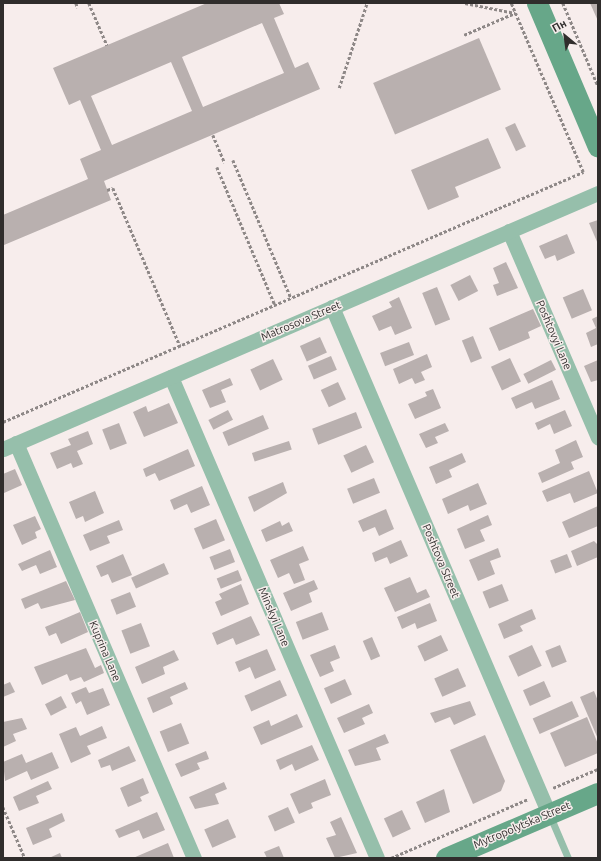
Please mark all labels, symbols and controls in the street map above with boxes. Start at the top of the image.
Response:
north arrow [545,16,585,56]
text: Пн [550,17,568,34]
street label: Matrosova Street [259,298,343,344]
street label: Poshtovyi Lane [533,298,575,372]
street label: Poshtova Street [420,522,462,600]
street label: Minskyi Lane [256,585,292,649]
street label: Kuprina Lane [86,619,124,683]
street label: Mytropolytska Street [471,799,573,851]

